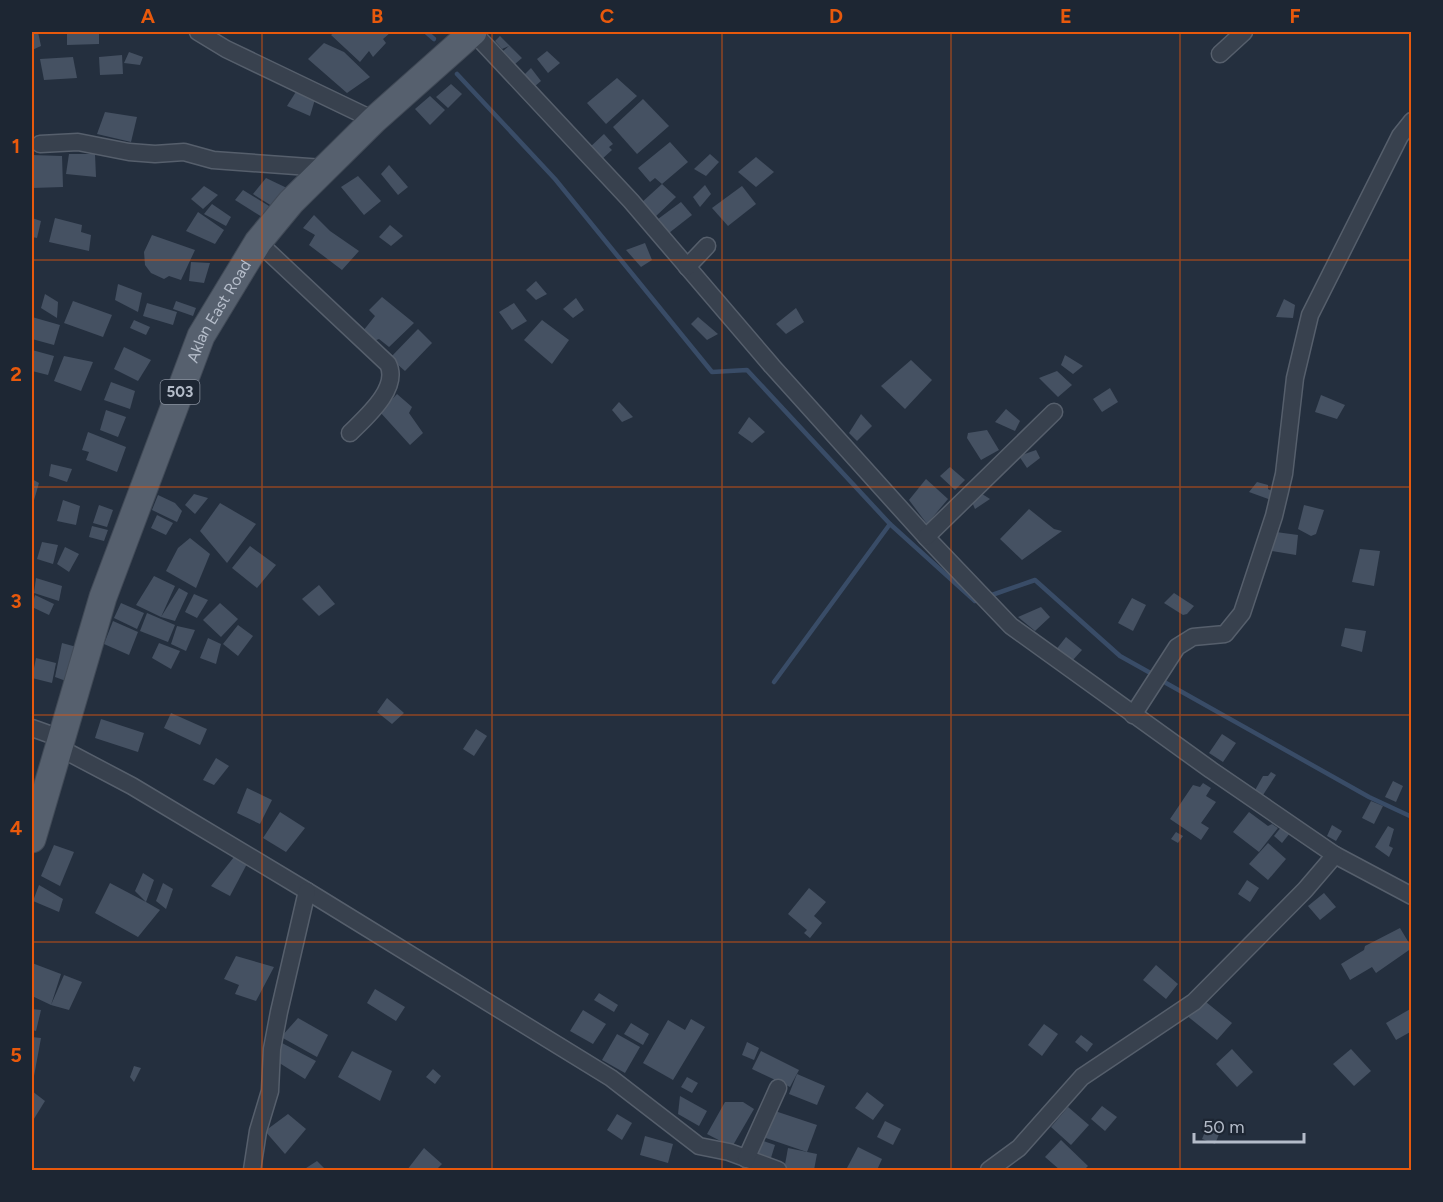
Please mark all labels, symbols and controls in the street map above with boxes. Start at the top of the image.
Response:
text: A [141,4,156,28]
text: B [371,4,383,28]
text: C [600,4,614,28]
text: D [829,4,843,28]
text: E [1060,4,1072,28]
text: F [1289,4,1301,28]
text: 1 [12,134,20,158]
street label: Aklan East Road [183,256,255,365]
text: 2 [10,362,22,386]
road number: 503 [160,380,200,404]
text: 3 [10,589,22,613]
text: 4 [10,816,23,840]
text: 5 [10,1043,22,1067]
scale bar [1194,1106,1304,1144]
text: 50 m [1203,1116,1245,1138]

